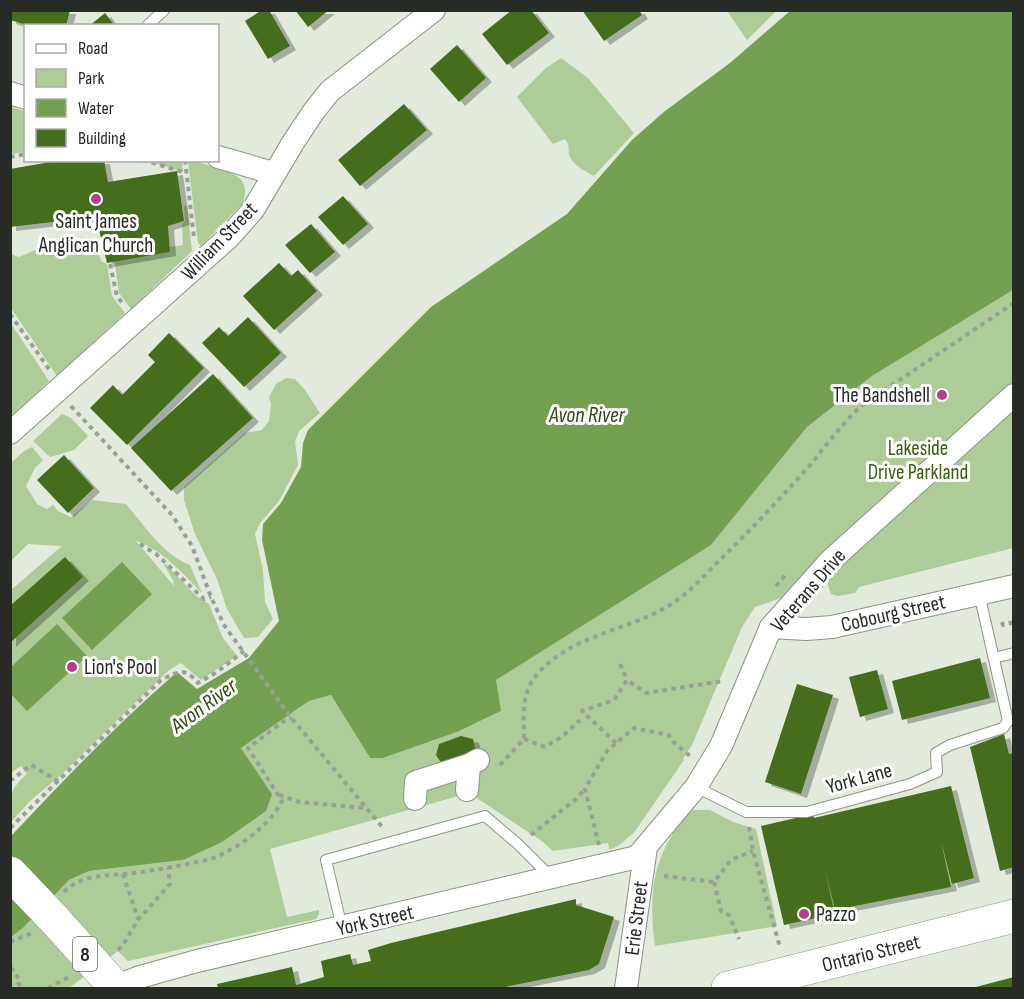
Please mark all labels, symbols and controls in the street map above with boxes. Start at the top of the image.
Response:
legend [24,24,219,162]
text: Road [78,38,108,59]
text: Park [78,68,104,89]
text: Water [78,98,114,119]
text: Building [78,128,126,149]
marker: Saint James Anglican Church [89,192,103,206]
street label: William Street [176,197,263,286]
place label: Saint James Anglican Church [38,209,153,258]
place label: The Bandshell [833,383,930,408]
marker: The Bandshell [935,388,949,402]
water label: Avon River [548,402,626,429]
park label: Lakeside Drive Parkland [868,436,968,485]
street label: Veterans Drive [765,544,851,637]
street label: Cobourg Street [838,589,948,638]
place label: Lion's Pool [84,655,157,680]
marker: Lion's Pool [65,660,79,674]
water label: Avon River [165,673,243,740]
street label: York Lane [823,758,895,799]
street label: Erie Street [620,879,653,957]
street label: York Street [334,900,416,941]
place label: Pazzo [816,902,856,927]
marker: Pazzo [797,907,811,921]
street label: Ontario Street [819,929,923,978]
road number: 8 [73,937,97,971]

